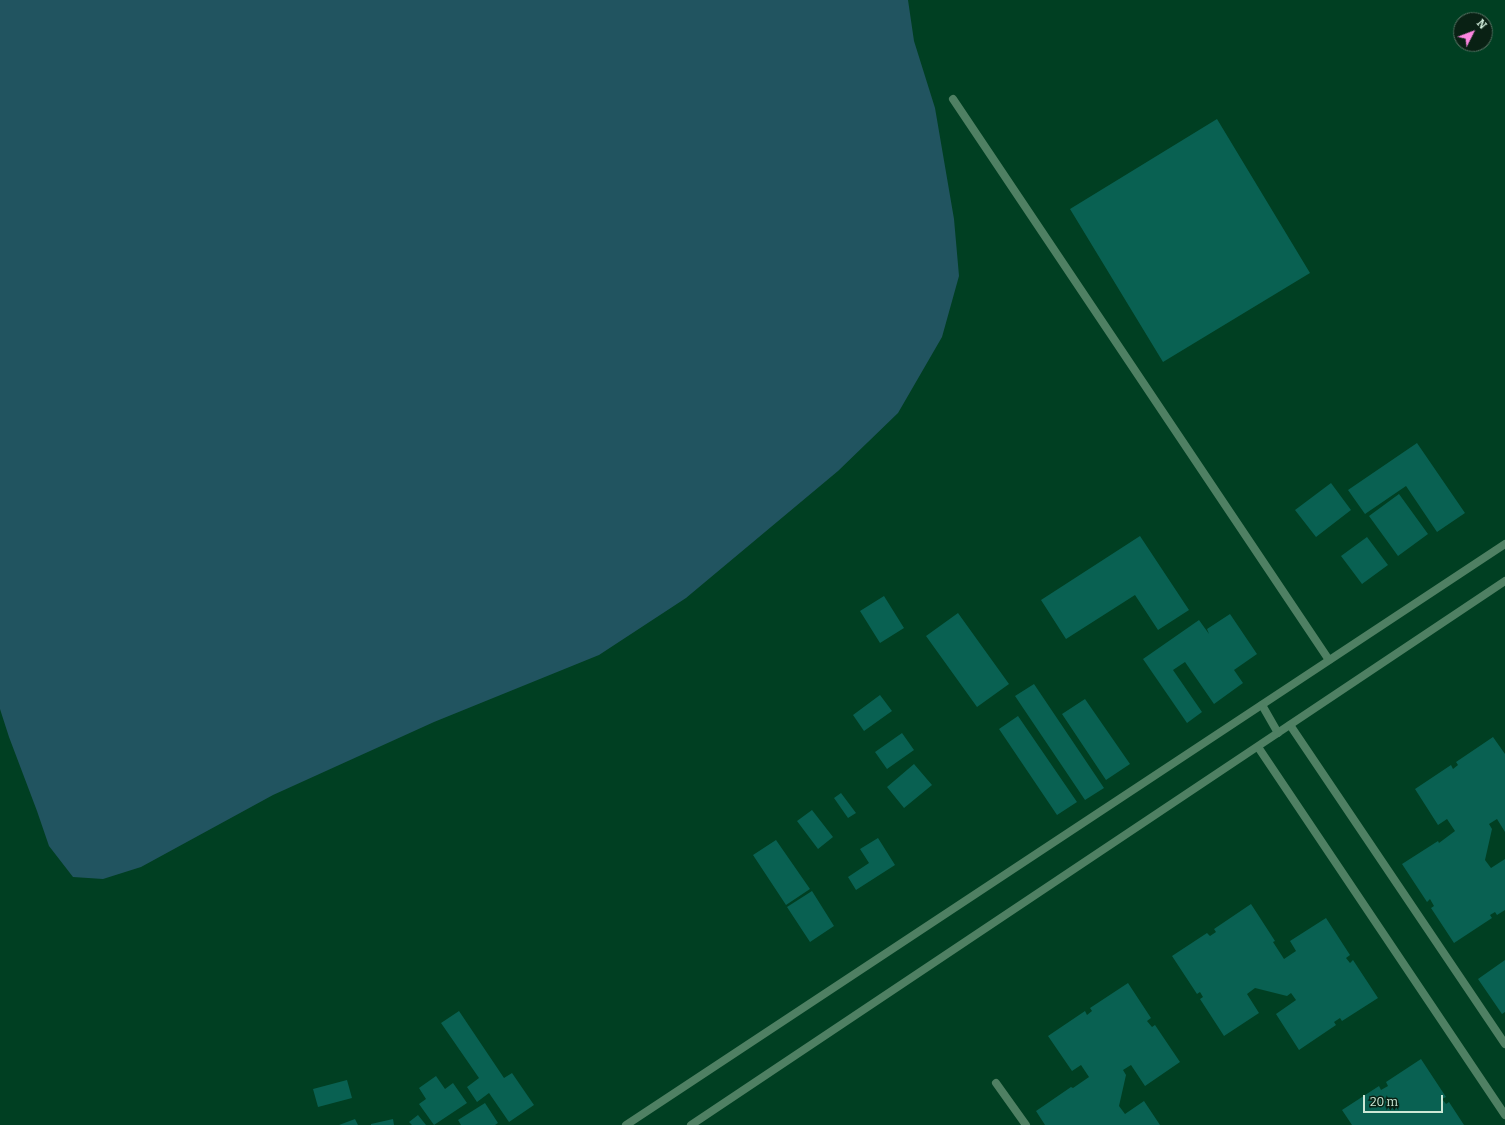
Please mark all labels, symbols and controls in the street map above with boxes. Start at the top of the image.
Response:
north arrow [1453,12,1493,52]
text: N [1474,17,1489,32]
scale bar [1365,1087,1445,1113]
text: 20 m [1370,1095,1398,1109]

